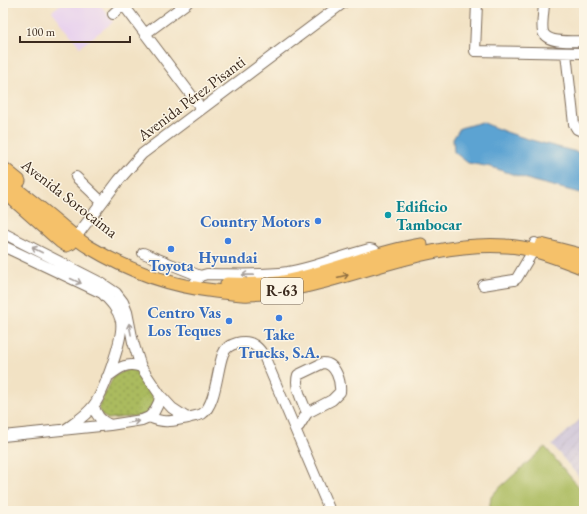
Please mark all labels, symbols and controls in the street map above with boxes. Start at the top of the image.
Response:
scale bar [20,18,130,44]
text: 100 m [26,24,56,40]
street label: Avenida Pérez Pisanti [132,51,249,146]
street label: Avenida Sorocaima [16,154,123,243]
place label: Edificio Tambocar [396,196,462,235]
marker: Edificio Tambocar [383,210,393,220]
place label: Country Motors [200,211,310,232]
marker: Country Motors [313,216,323,226]
marker: Hyundai [223,236,233,246]
marker: Toyota [166,244,176,254]
one-way arrow [31,246,43,254]
place label: Hyundai [199,247,258,268]
place label: Toyota [148,255,195,276]
one-way arrow [242,271,255,278]
one-way arrow [337,272,350,279]
one-way arrow [70,278,82,285]
road number: R-63 [261,278,303,304]
place label: Centro Vas Los Teques [148,302,221,341]
marker: Take Trucks, S.A. [274,313,284,323]
marker: Centro Vas Los Teques [224,316,234,326]
one-way arrow [126,323,134,336]
place label: Take Trucks, S.A. [238,324,320,363]
one-way arrow [126,418,139,426]

